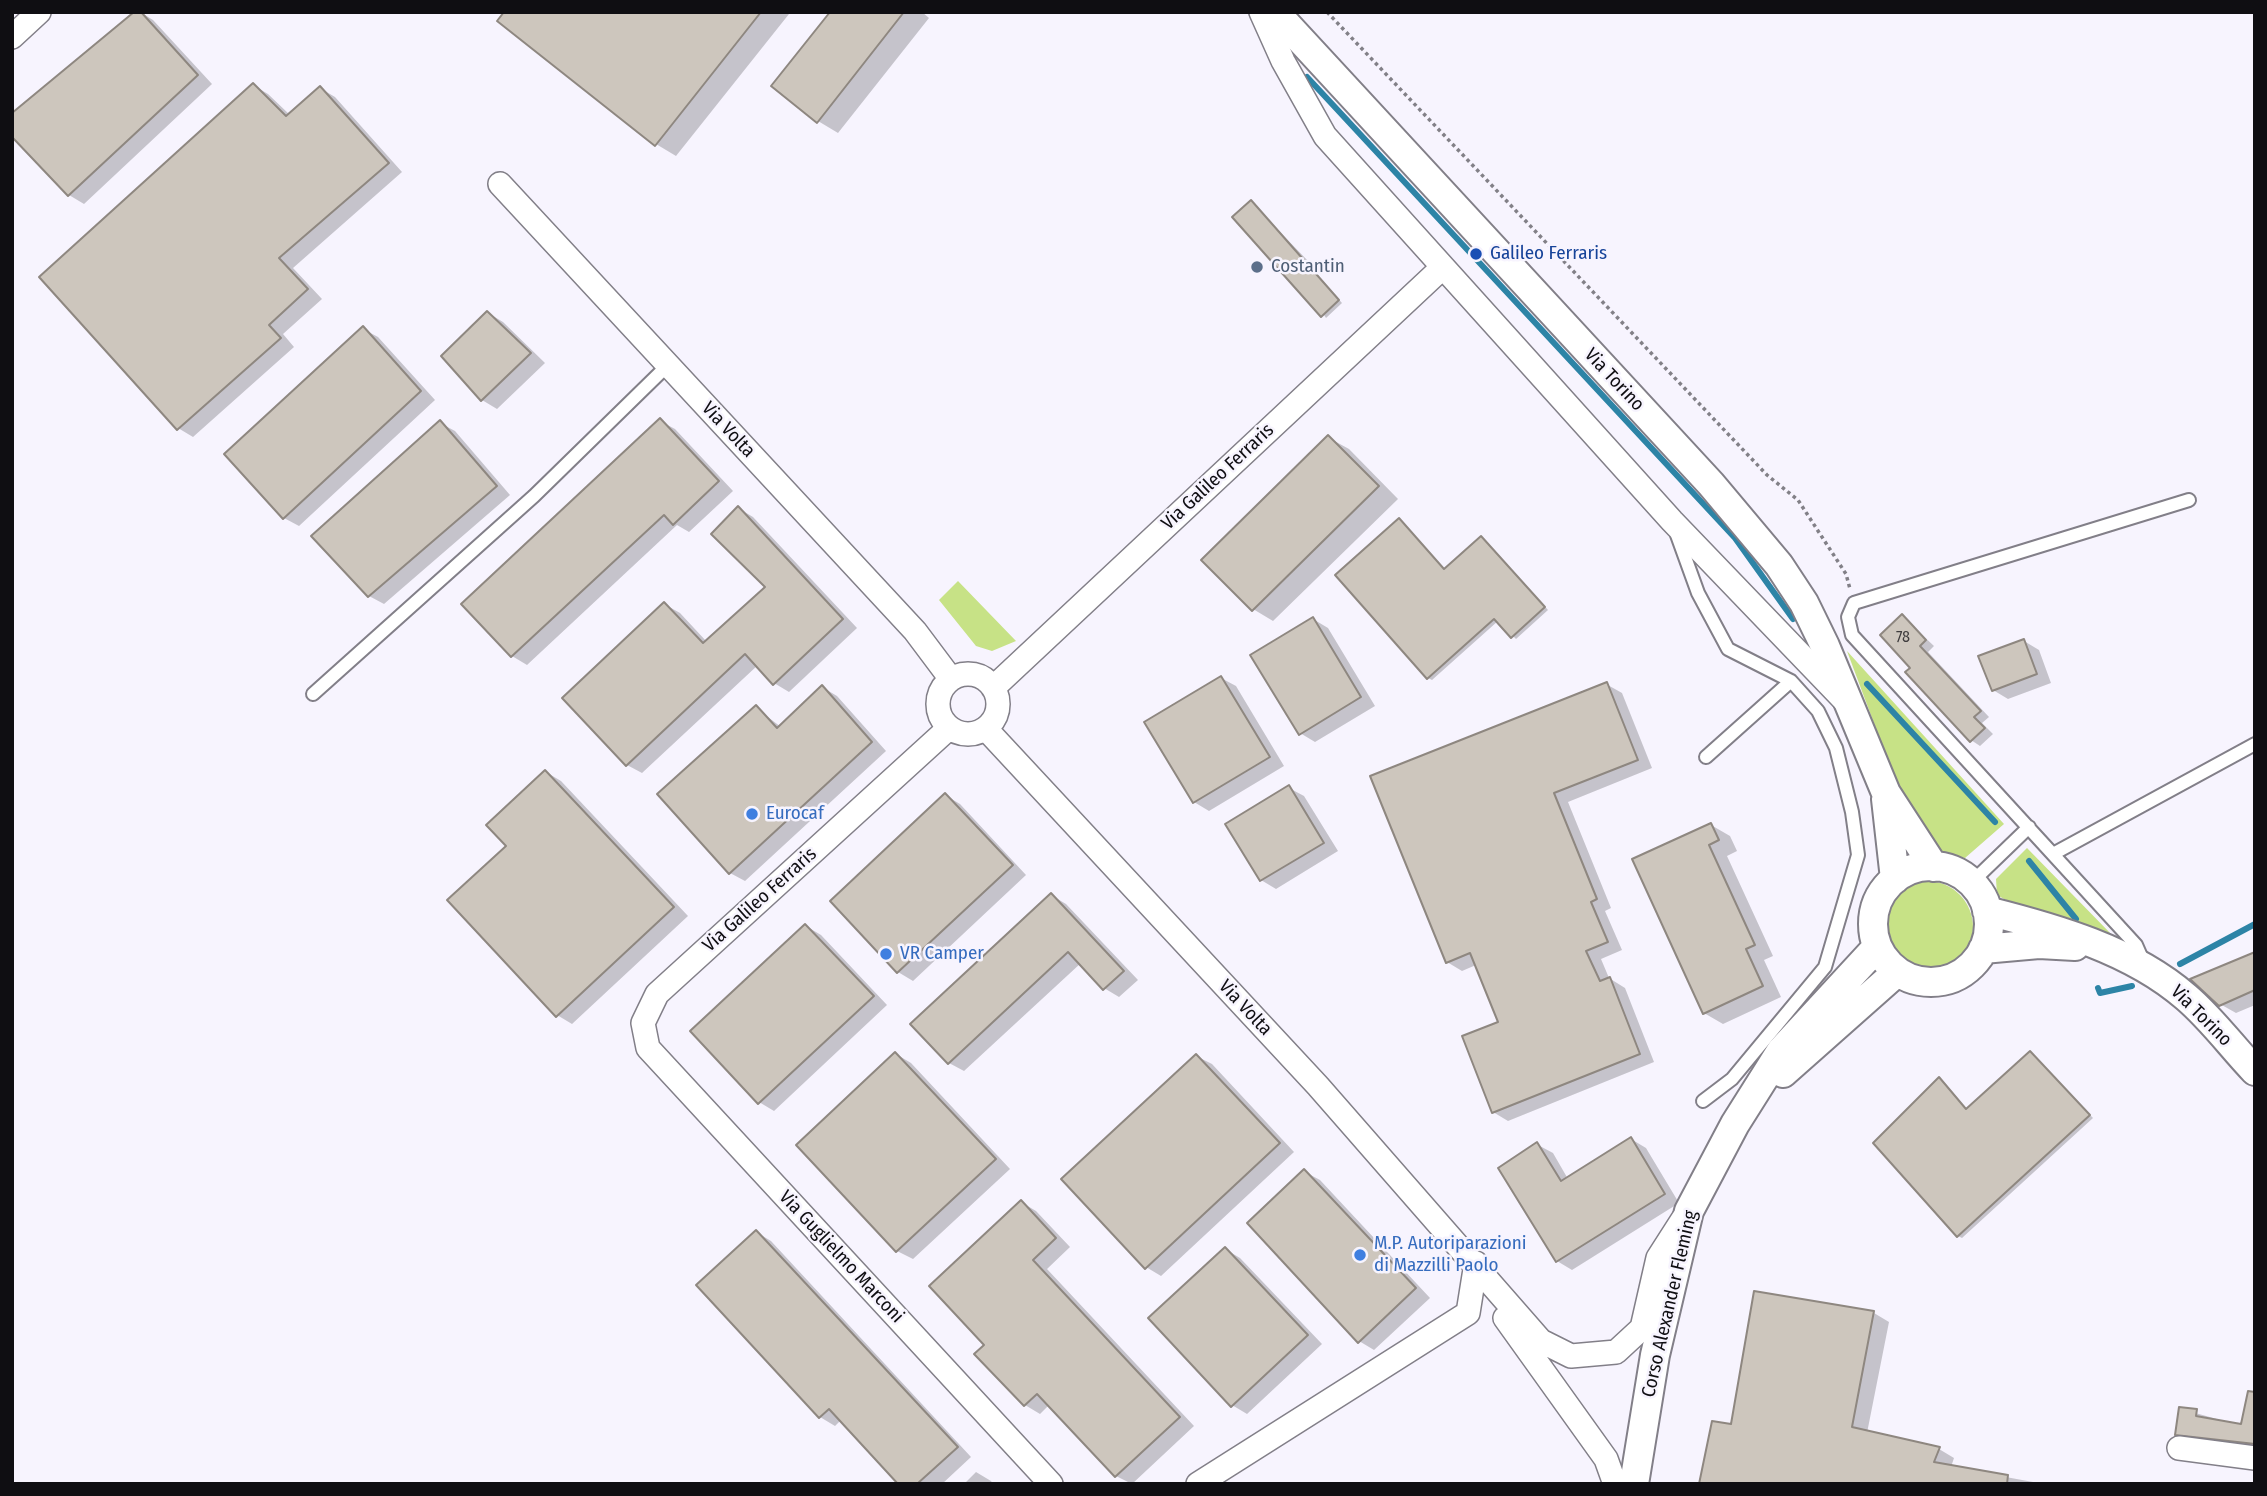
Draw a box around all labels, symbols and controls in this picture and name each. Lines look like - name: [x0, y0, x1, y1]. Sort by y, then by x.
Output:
- place label: Galileo Ferraris: [1490, 243, 1607, 265]
- marker: Galileo Ferraris: [1468, 246, 1484, 262]
- place label: Costantin: [1271, 256, 1345, 278]
- marker: Costantin: [1249, 259, 1265, 275]
- street label: Via Torino: [1579, 344, 1649, 416]
- street label: Via Volta: [697, 397, 759, 463]
- street label: Via Galileo Ferraris: [1157, 419, 1279, 535]
- house number: 78: [1896, 628, 1910, 648]
- place label: Eurocaf: [766, 803, 824, 825]
- marker: Eurocaf: [744, 806, 760, 822]
- street label: Via Galileo Ferraris: [698, 843, 822, 957]
- place label: VR Camper: [900, 943, 984, 965]
- marker: VR Camper: [878, 946, 894, 962]
- street label: Via Volta: [1214, 975, 1276, 1041]
- street label: Via Torino: [2166, 981, 2236, 1051]
- street label: Via Guglielmo Marconi: [774, 1186, 908, 1328]
- street label: Corso Alexander Fleming: [1637, 1208, 1703, 1400]
- place label: M.P. Autoriparazioni di Mazzilli Paolo: [1374, 1233, 1527, 1277]
- marker: M.P. Autoriparazioni di Mazzilli Paolo: [1352, 1247, 1368, 1263]

